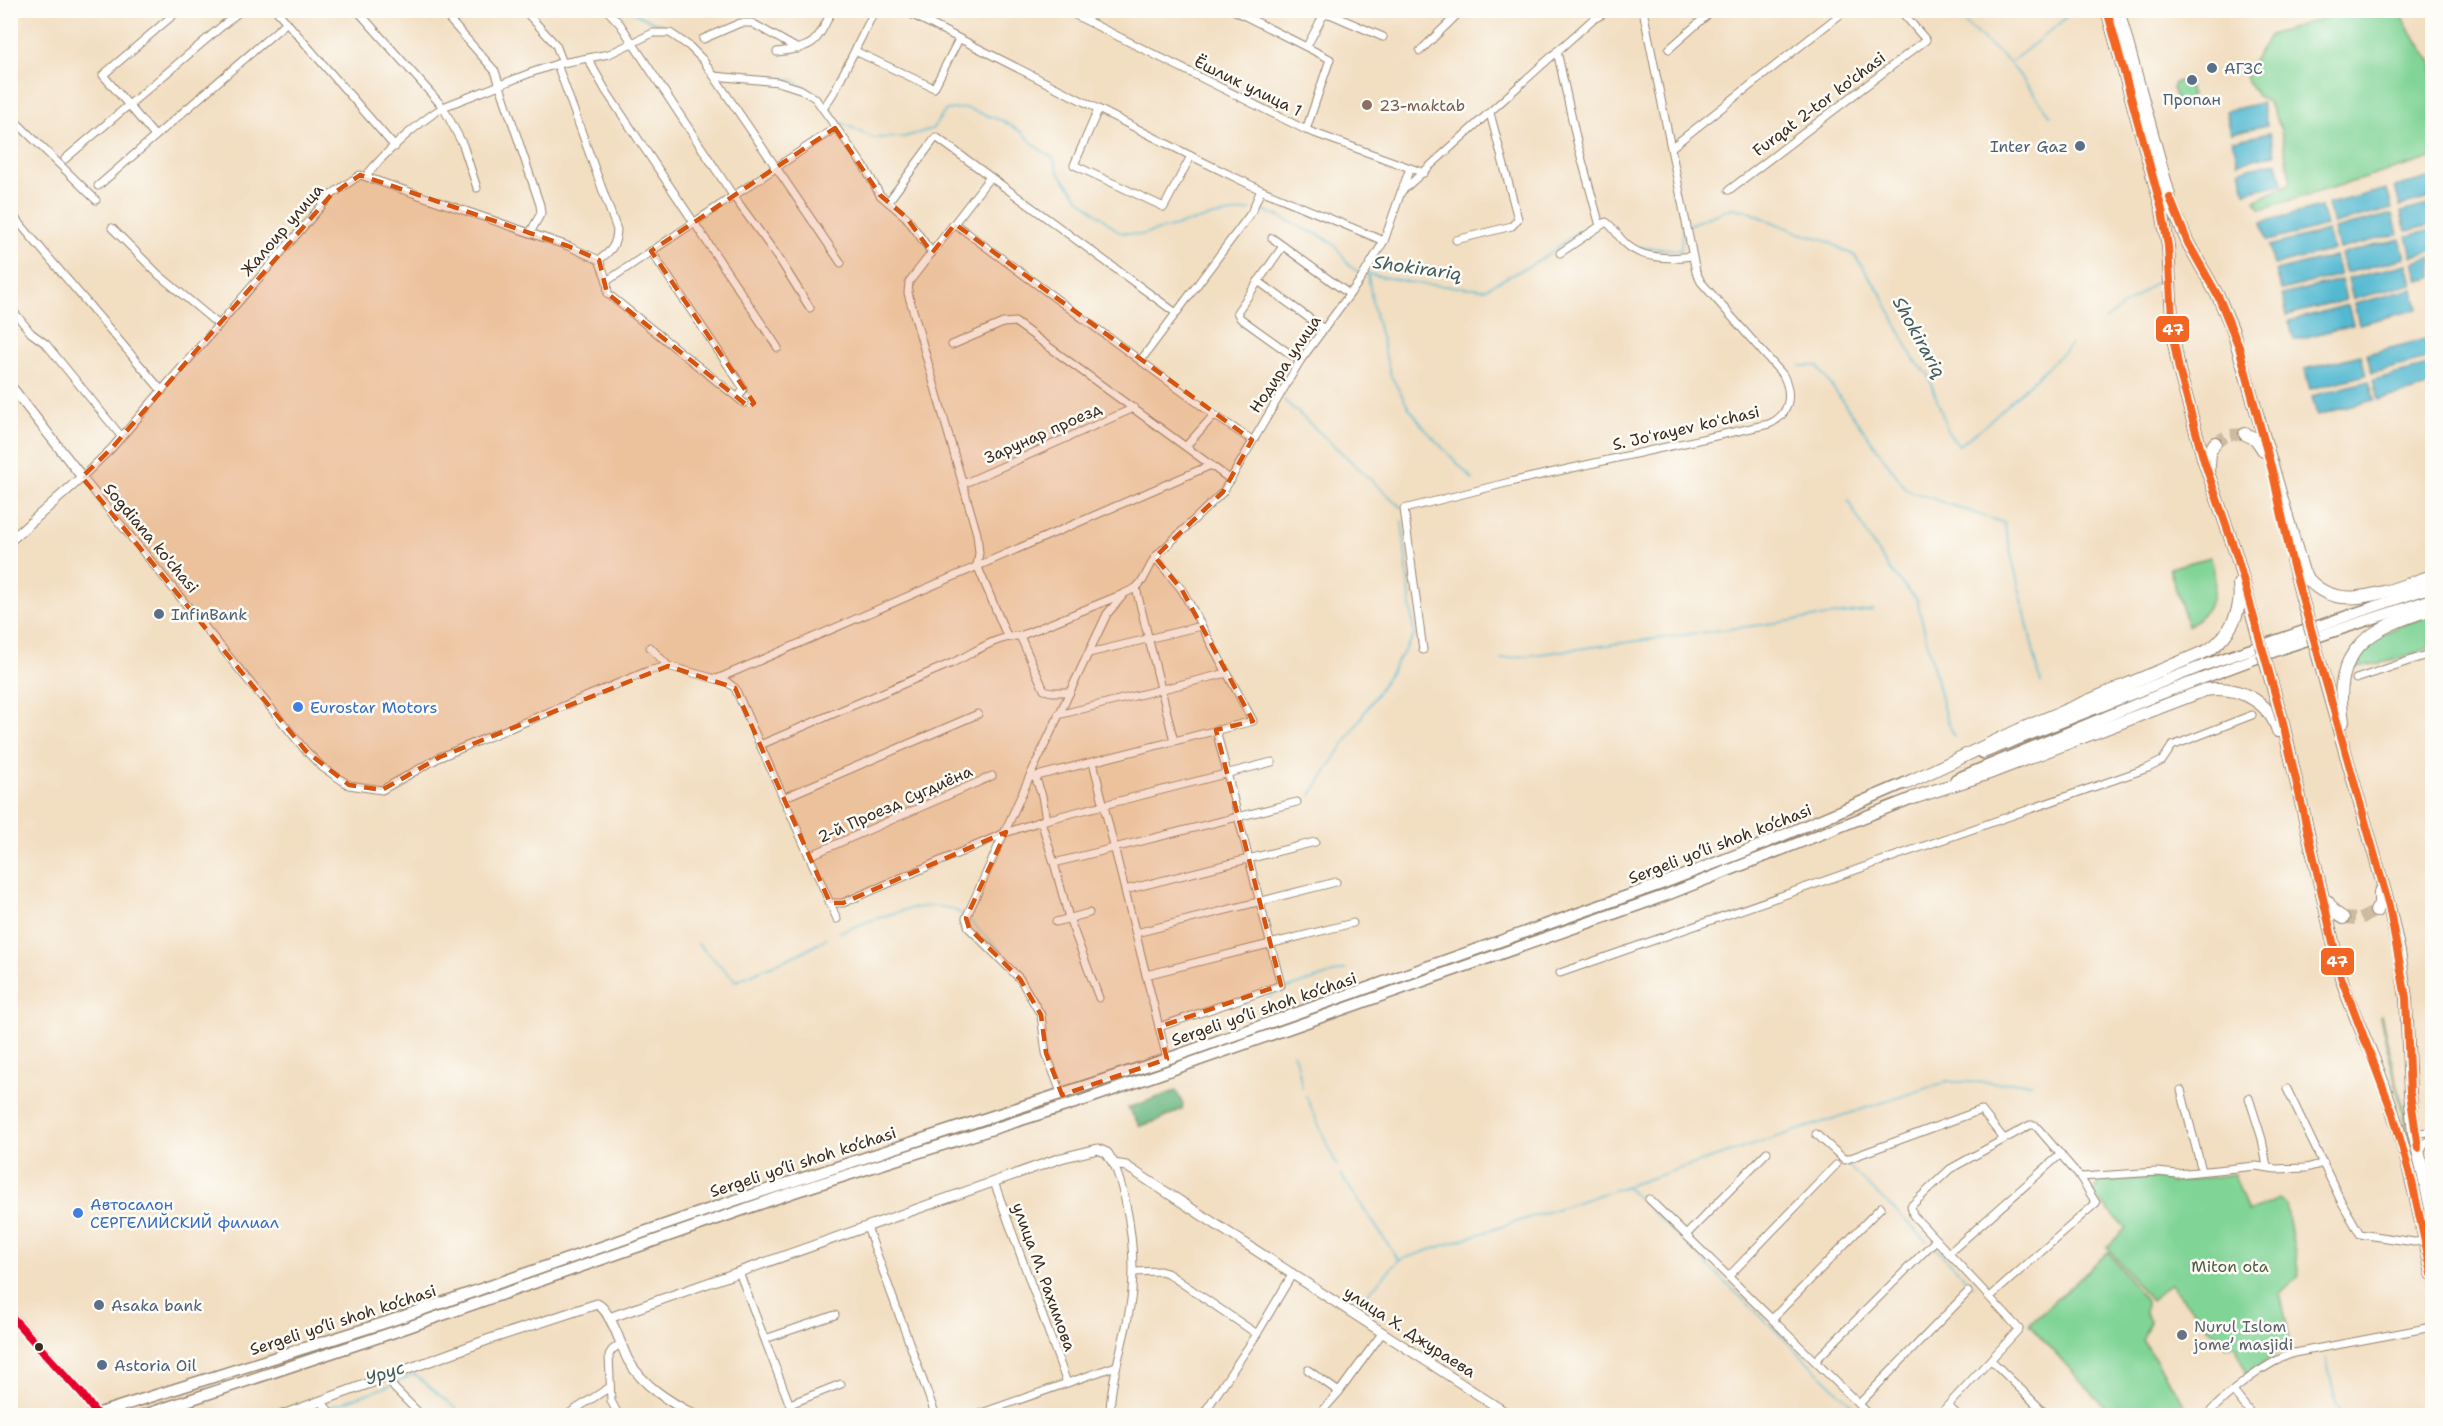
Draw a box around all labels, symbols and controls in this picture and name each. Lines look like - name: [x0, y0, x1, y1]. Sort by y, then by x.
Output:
- street label: Furqat 2-tor ko'chasi: [1748, 47, 1890, 161]
- street label: Ёшлик улица 1: [1191, 51, 1305, 121]
- place label: АГЗС: [2224, 58, 2263, 79]
- marker: АГЗС: [2205, 61, 2219, 75]
- marker: Пропан: [2185, 73, 2199, 87]
- place label: Пропан: [2163, 89, 2221, 110]
- place label: 23-maktab: [1379, 95, 1465, 116]
- marker: 23-maktab: [1360, 98, 1374, 112]
- place label: Inter Gaz: [1990, 136, 2068, 157]
- marker: Inter Gaz: [2073, 139, 2087, 153]
- street label: Жалоир улица: [236, 180, 328, 280]
- water label: Shokirariq: [1371, 250, 1463, 286]
- water label: Shokirariq: [1887, 292, 1951, 382]
- street label: Нодира улица: [1245, 311, 1325, 417]
- line badge: 47: [2155, 315, 2190, 343]
- text: 47: [2162, 319, 2184, 340]
- street label: Зарунар проезд: [981, 398, 1105, 468]
- street label: S. Joʻrayev koʻchasi: [1610, 401, 1762, 455]
- street label: Sogdiana ko'chasi: [99, 479, 203, 597]
- place label: InfinBank: [171, 604, 247, 625]
- marker: InfinBank: [152, 607, 166, 621]
- place label: Eurostar Motors: [310, 697, 437, 718]
- marker: Eurostar Motors: [291, 700, 305, 714]
- street label: 2-й Проезд Сугдиёна: [814, 760, 976, 848]
- street label: Sergeli yo‘li shoh ko‘chasi: [1625, 799, 1815, 889]
- line badge: 47: [2320, 947, 2355, 976]
- text: 47: [2326, 951, 2348, 972]
- street label: Sergeli yo‘li shoh ko‘chasi: [1169, 967, 1359, 1051]
- street label: Sergeli yo‘li shoh ko‘chasi: [707, 1122, 899, 1202]
- place label: Автосалон СЕРГЕЛИЙСКИЙ филиал: [90, 1194, 279, 1233]
- street label: улица М. Рахимова: [1007, 1200, 1081, 1354]
- marker: Автосалон СЕРГЕЛИЙСКИЙ филиал: [71, 1206, 85, 1220]
- park label: Miton ota: [2191, 1256, 2269, 1277]
- street label: Sergeli yo‘li shoh ko‘chasi: [247, 1280, 439, 1360]
- street label: улица Х. Джураева: [1340, 1282, 1480, 1382]
- place label: Asaka bank: [111, 1295, 202, 1316]
- marker: Asaka bank: [92, 1298, 106, 1312]
- place label: Nurul Islom jome’ masjidi: [2193, 1316, 2293, 1355]
- marker: Nurul Islom jome’ masjidi: [2175, 1328, 2189, 1342]
- unlabelled marker: [33, 1341, 45, 1353]
- place label: Astoria Oil: [114, 1355, 197, 1376]
- water label: Урус: [362, 1355, 408, 1391]
- marker: Astoria Oil: [95, 1358, 109, 1372]

